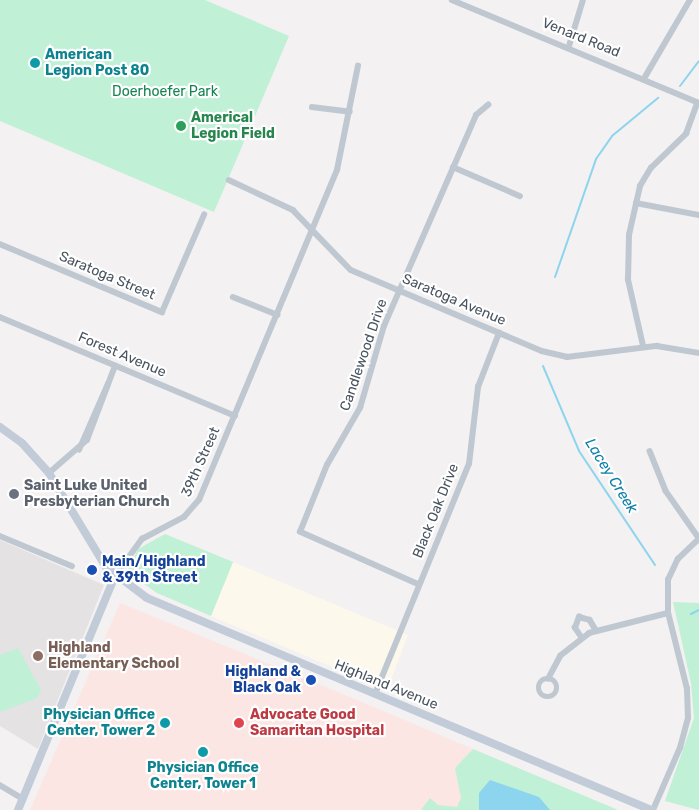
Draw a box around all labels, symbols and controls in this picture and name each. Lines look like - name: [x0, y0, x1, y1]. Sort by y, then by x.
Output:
- street label: Venard Road: [540, 15, 622, 61]
- place label: American Legion Post 80: [45, 47, 149, 80]
- marker: American Legion Post 80: [29, 57, 41, 69]
- park label: Doerhoefer Park: [112, 84, 218, 100]
- place label: Americal Legion Field: [191, 110, 275, 142]
- marker: Americal Legion Field: [175, 120, 187, 132]
- street label: Saratoga Street: [56, 248, 158, 304]
- street label: Saratoga Avenue: [399, 271, 509, 329]
- street label: Candlewood Drive: [337, 297, 391, 413]
- street label: Forest Avenue: [75, 329, 169, 381]
- street label: 39th Street: [178, 424, 224, 500]
- water label: Lacey Creek: [581, 435, 641, 517]
- street label: Black Oak Drive: [409, 461, 463, 561]
- place label: Saint Luke United Presbyterian Church: [24, 478, 170, 511]
- marker: Saint Luke United Presbyterian Church: [8, 488, 20, 500]
- place label: Main/Highland & 39th Street: [102, 554, 205, 586]
- marker: Main/Highland & 39th Street: [86, 564, 98, 576]
- place label: Highland Elementary School: [48, 640, 180, 672]
- marker: Highland Elementary School: [32, 650, 44, 662]
- street label: Highland Avenue: [332, 656, 440, 714]
- place label: Highland & Black Oak: [225, 664, 301, 696]
- marker: Highland & Black Oak: [305, 674, 317, 686]
- place label: Physician Office Center, Tower 2: [43, 707, 155, 740]
- place label: Advocate Good Samaritan Hospital: [250, 707, 384, 740]
- marker: Advocate Good Samaritan Hospital: [232, 716, 246, 730]
- marker: Physician Office Center, Tower 2: [159, 717, 171, 729]
- marker: Physician Office Center, Tower 1: [197, 746, 209, 758]
- place label: Physician Office Center, Tower 1: [147, 760, 259, 792]

